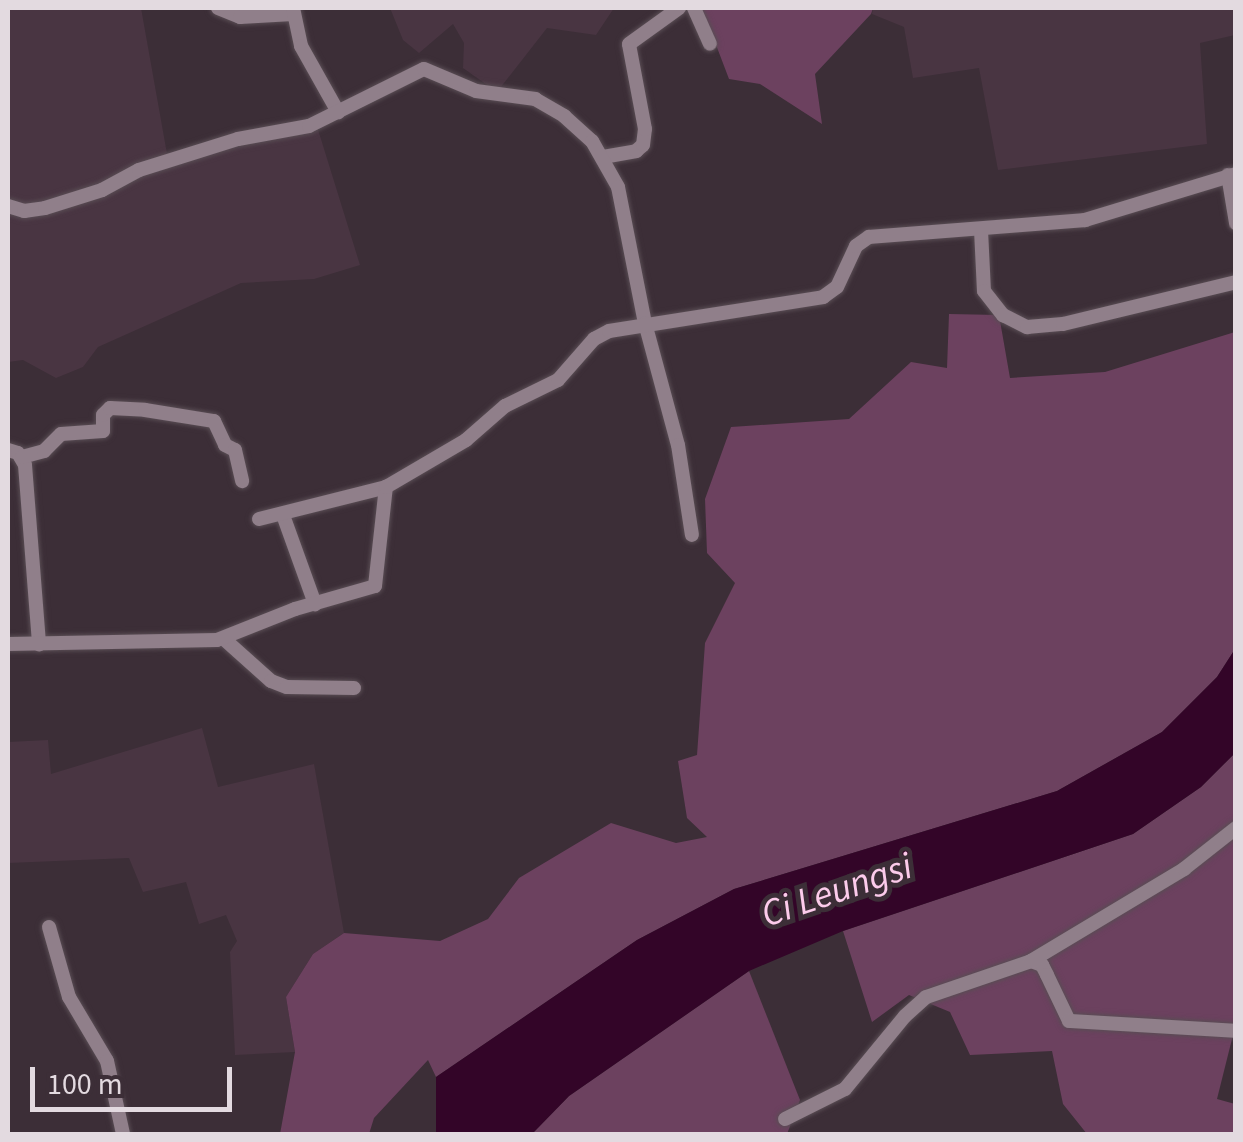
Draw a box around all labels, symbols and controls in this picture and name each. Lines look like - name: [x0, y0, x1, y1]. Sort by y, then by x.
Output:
- water label: Ci Leungsi: [755, 844, 919, 938]
- scale bar: [35, 1047, 238, 1109]
- text: 100 m: [47, 1063, 123, 1106]

